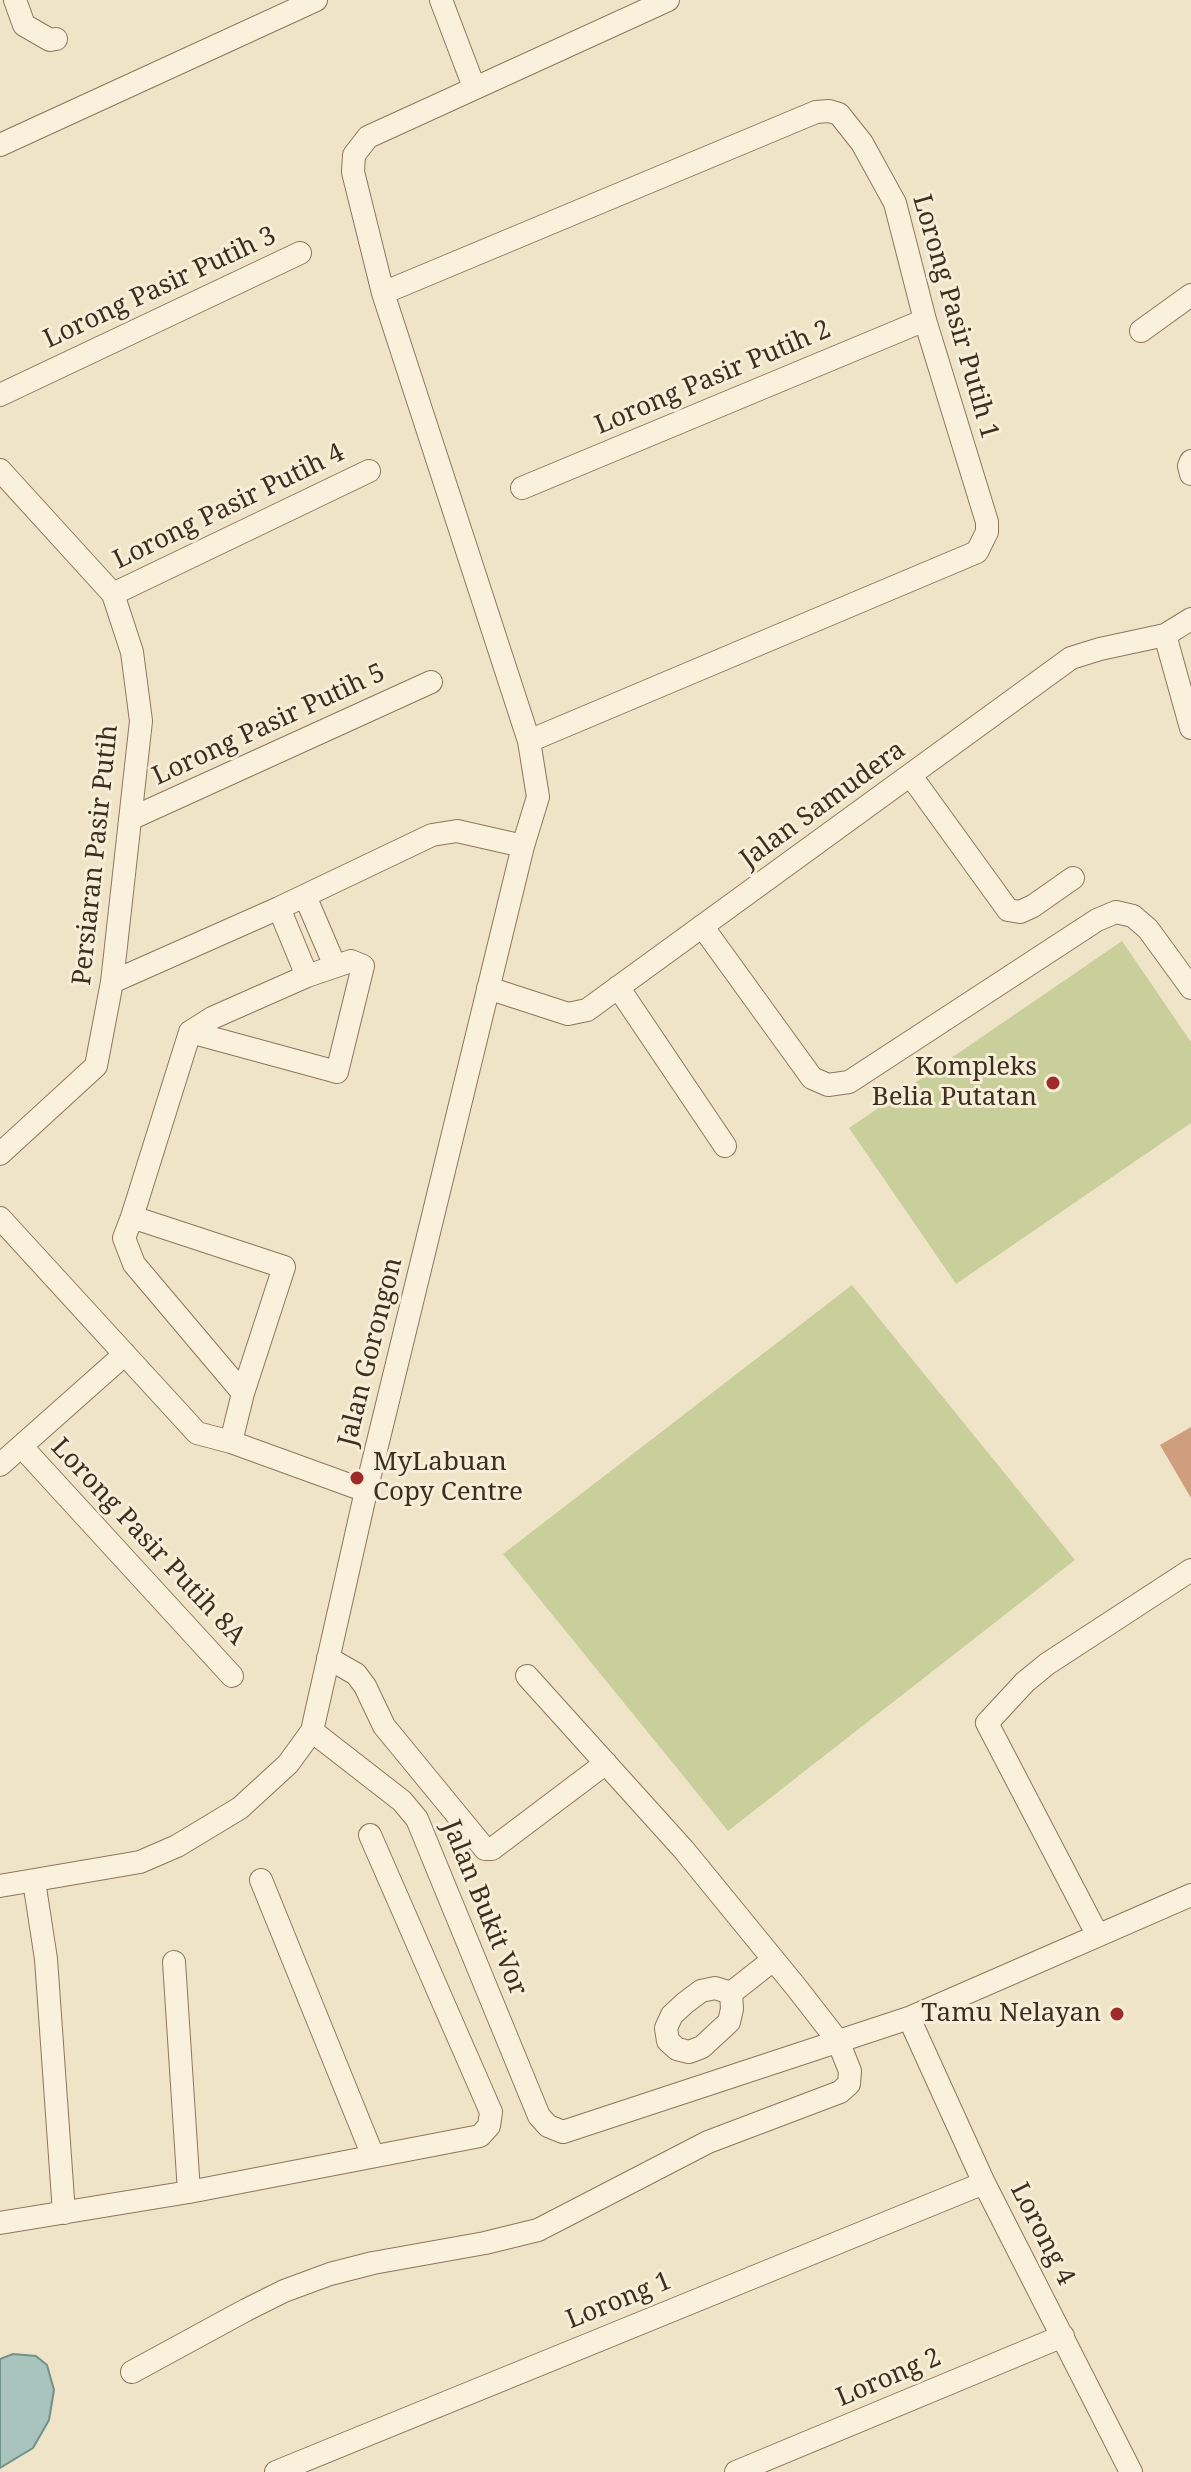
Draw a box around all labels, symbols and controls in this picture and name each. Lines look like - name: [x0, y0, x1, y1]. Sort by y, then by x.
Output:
- street label: Lorong Pasir Putih 1: [905, 191, 1005, 443]
- street label: Lorong Pasir Putih 3: [39, 220, 281, 356]
- street label: Lorong Pasir Putih 2: [591, 314, 835, 442]
- street label: Lorong Pasir Putih 4: [109, 438, 349, 576]
- street label: Lorong Pasir Putih 5: [148, 657, 390, 793]
- street label: Persiaran Pasir Putih: [67, 723, 125, 987]
- street label: Jalan Samudera: [734, 735, 912, 875]
- place label: Kompleks Belia Putatan: [872, 1052, 1037, 1114]
- marker: Kompleks Belia Putatan: [1044, 1074, 1062, 1092]
- street label: Jalan Gorongon: [332, 1254, 410, 1450]
- street label: Lorong Pasir Putih 8A: [44, 1432, 252, 1652]
- place label: MyLabuan Copy Centre: [373, 1447, 523, 1508]
- marker: MyLabuan Copy Centre: [348, 1469, 366, 1487]
- street label: Jalan Bukit Vor: [435, 1816, 533, 2000]
- place label: Tamu Nelayan: [921, 1998, 1101, 2030]
- marker: Tamu Nelayan: [1108, 2005, 1126, 2023]
- street label: Lorong 4: [1003, 2178, 1081, 2290]
- street label: Lorong 1: [562, 2266, 676, 2336]
- street label: Lorong 2: [832, 2342, 946, 2414]

